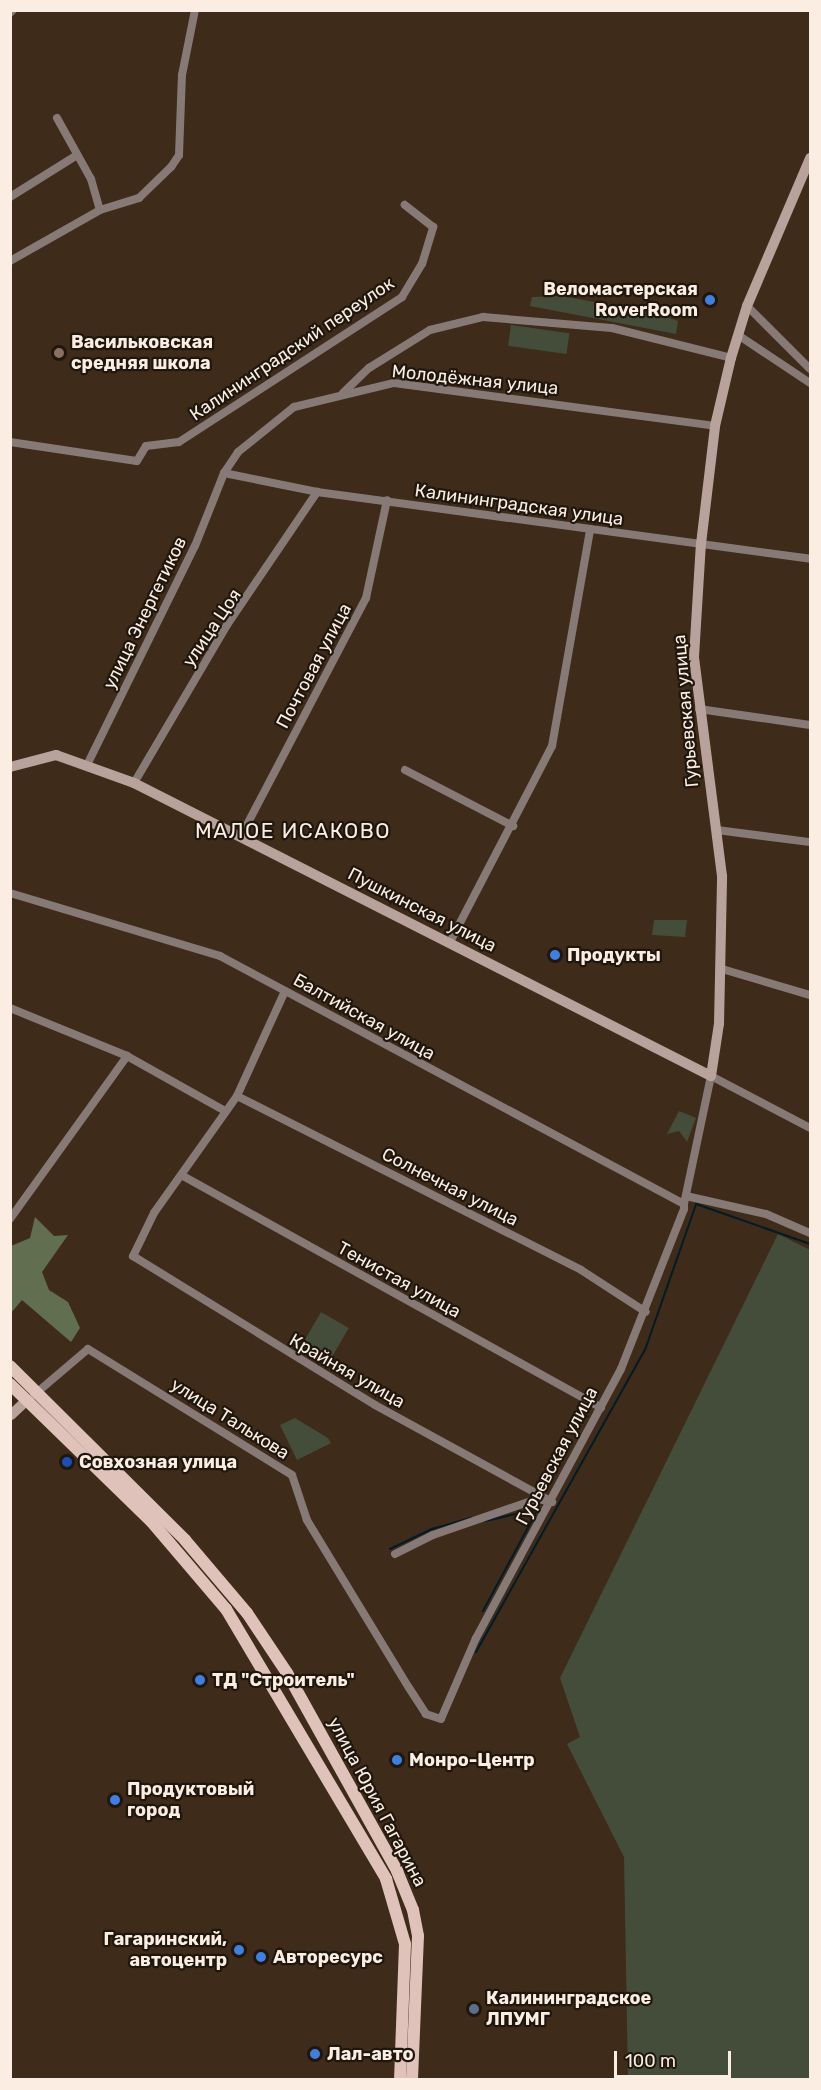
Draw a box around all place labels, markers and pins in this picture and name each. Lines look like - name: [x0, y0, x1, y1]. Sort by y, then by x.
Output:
- place label: Веломастерская RoverRoom: [543, 279, 698, 322]
- marker: Веломастерская RoverRoom: [703, 293, 717, 307]
- place label: Васильковская средняя школа: [71, 332, 213, 374]
- marker: Васильковская средняя школа: [52, 346, 66, 360]
- place label: Продукты: [567, 944, 661, 966]
- marker: Продукты: [548, 948, 562, 962]
- place label: Совхозная улица: [79, 1451, 237, 1473]
- marker: Совхозная улица: [60, 1455, 74, 1469]
- place label: ТД "Строитель": [212, 1669, 355, 1691]
- marker: ТД "Строитель": [193, 1673, 207, 1687]
- place label: Монро-Центр: [409, 1749, 535, 1771]
- marker: Монро-Центр: [390, 1753, 404, 1767]
- place label: Продуктовый город: [127, 1779, 254, 1822]
- marker: Продуктовый город: [108, 1793, 122, 1807]
- place label: Гагаринский, автоцентр: [104, 1929, 227, 1972]
- marker: Гагаринский, автоцентр: [232, 1943, 246, 1957]
- place label: Авторесурс: [273, 1946, 383, 1968]
- marker: Авторесурс: [254, 1950, 268, 1964]
- place label: Калининградское ЛПУМГ: [486, 1988, 651, 2030]
- marker: Калининградское ЛПУМГ: [467, 2002, 481, 2016]
- place label: Лал-авто: [327, 2043, 414, 2065]
- marker: Лал-авто: [308, 2047, 322, 2061]

